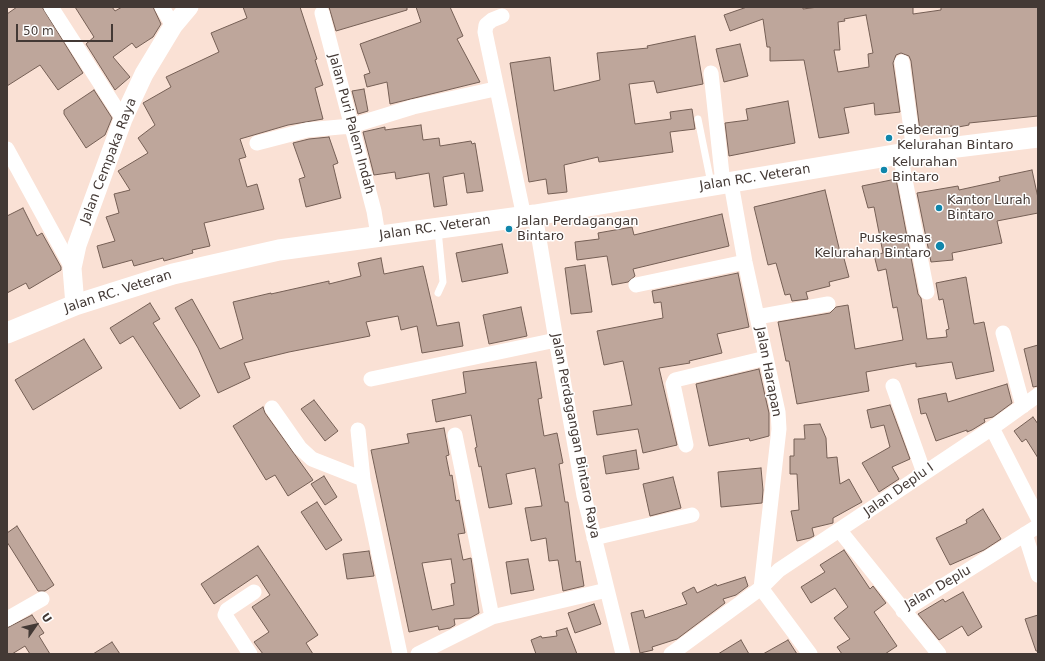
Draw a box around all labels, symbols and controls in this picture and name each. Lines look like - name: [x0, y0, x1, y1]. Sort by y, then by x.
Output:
- scale bar: [18, 16, 115, 42]
- text: 50 m: [23, 24, 54, 38]
- street label: Jalan Puri Palem Indah: [325, 52, 377, 196]
- street label: Jalan Cempaka Raya: [78, 96, 140, 226]
- place label: Seberang Kelurahan Bintaro: [897, 123, 1013, 154]
- marker: Seberang Kelurahan Bintaro: [884, 133, 894, 143]
- place label: Kelurahan Bintaro: [892, 155, 957, 186]
- street label: Jalan RC. Veteran: [698, 162, 812, 194]
- marker: Kelurahan Bintaro: [879, 165, 889, 175]
- place label: Kantor Lurah Bintaro: [947, 193, 1031, 224]
- marker: Kantor Lurah Bintaro: [934, 203, 944, 213]
- street label: Jalan RC. Veteran: [378, 212, 492, 244]
- place label: Jalan Perdagangan Bintaro: [517, 214, 638, 245]
- marker: Jalan Perdagangan Bintaro: [504, 224, 514, 234]
- place label: Puskesmas Kelurahan Bintaro: [815, 231, 931, 262]
- marker: Puskesmas Kelurahan Bintaro: [934, 240, 946, 252]
- street label: Jalan RC. Veteran: [62, 267, 174, 317]
- street label: Jalan Harapan: [752, 326, 784, 418]
- street label: Jalan Perdagangan Bintaro Raya: [547, 332, 603, 540]
- street label: Jalan Deplu I: [861, 460, 937, 520]
- street label: Jalan Deplu: [902, 563, 974, 613]
- north arrow: [16, 605, 56, 645]
- text: U: [38, 611, 54, 625]

